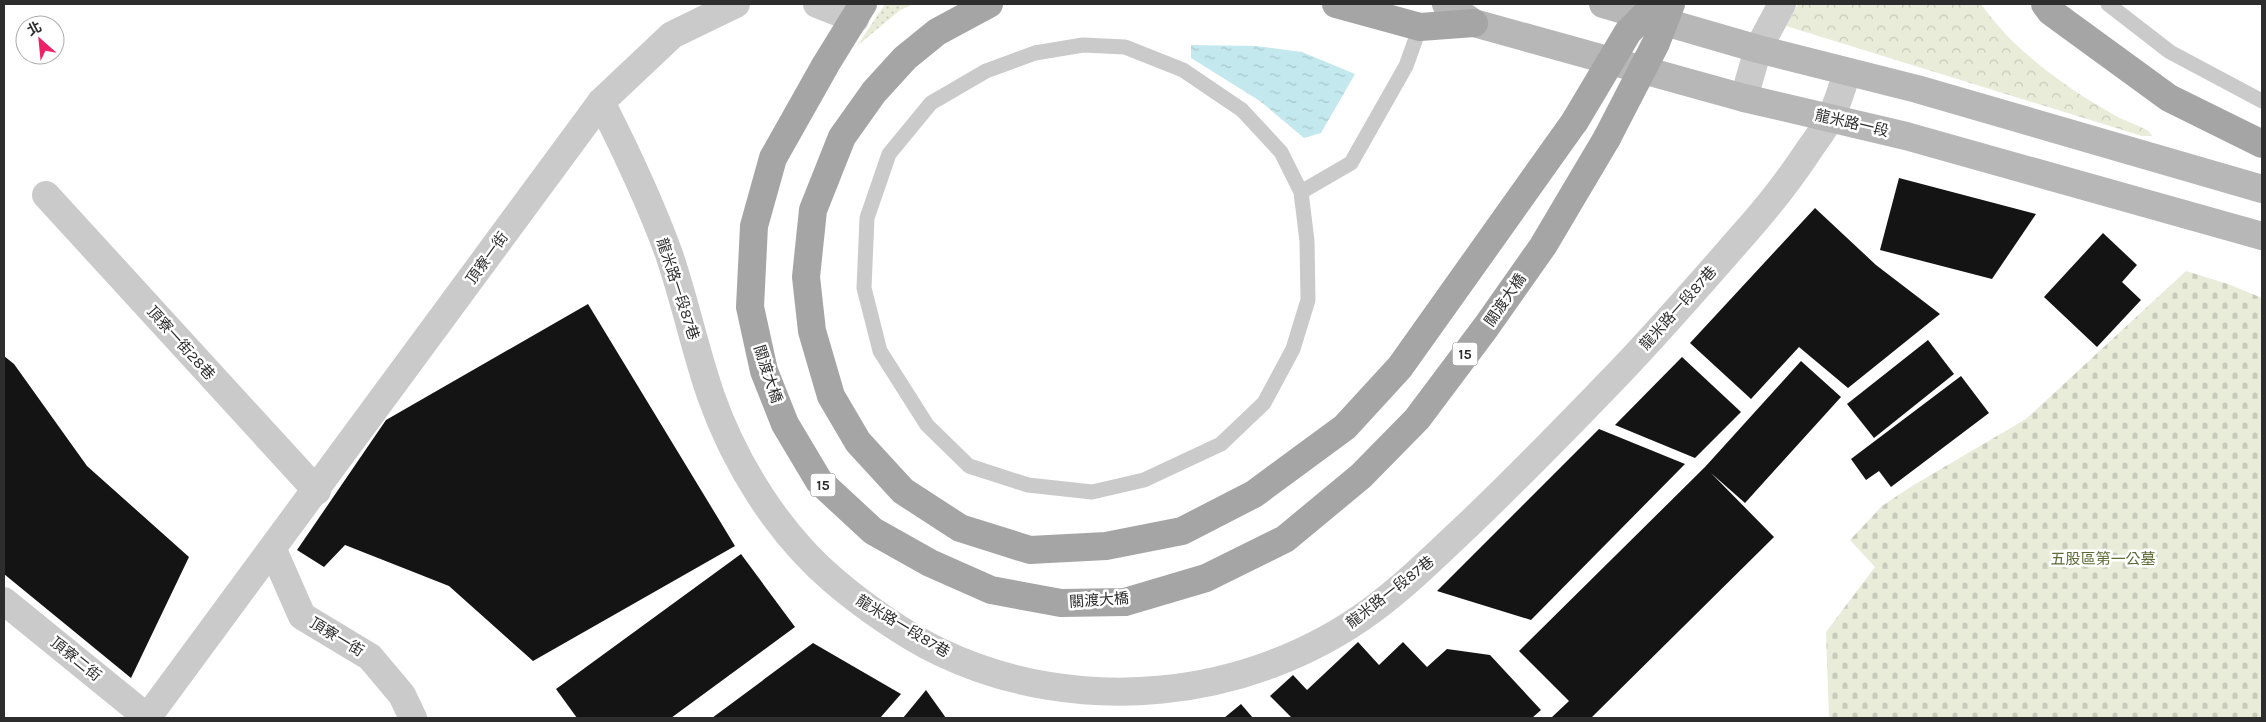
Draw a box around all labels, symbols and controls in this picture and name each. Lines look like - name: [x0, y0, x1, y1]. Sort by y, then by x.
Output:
- north arrow: [15, 15, 65, 65]
- text: 北: [24, 18, 44, 40]
- street label: 龍米路一段: [1813, 106, 1891, 140]
- street label: 頂寮一街: [462, 228, 512, 288]
- street label: 龍米路一段87巷: [653, 236, 703, 342]
- street label: 龍米路一段87巷: [1636, 262, 1720, 354]
- street label: 關渡大橋: [1480, 270, 1530, 330]
- street label: 頂寮一街28巷: [143, 302, 219, 384]
- road number: 15: [1452, 342, 1478, 366]
- street label: 關渡大橋: [750, 343, 786, 405]
- road number: 15: [810, 474, 836, 496]
- park label: 五股區第一公墓: [2050, 550, 2156, 568]
- street label: 龍米路一段87巷: [1343, 552, 1437, 632]
- street label: 關渡大橋: [1068, 589, 1130, 611]
- street label: 龍米路一段87巷: [853, 591, 953, 661]
- street label: 頂寮一街: [307, 614, 367, 660]
- street label: 頂寮二街: [47, 633, 105, 685]

